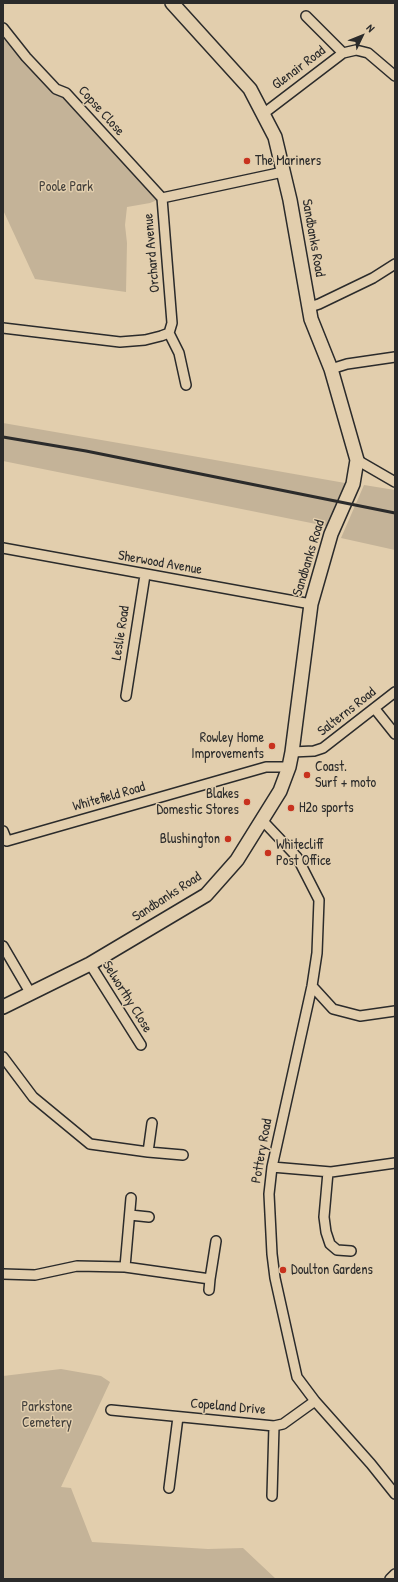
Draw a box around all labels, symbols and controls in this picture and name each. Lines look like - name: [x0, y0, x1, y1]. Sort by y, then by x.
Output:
- north arrow: [342, 16, 382, 56]
- text: N: [364, 21, 378, 35]
- street label: Glenair Road: [269, 42, 329, 94]
- street label: Copse Close: [74, 83, 128, 139]
- place label: The Mariners: [255, 153, 321, 169]
- marker: The Mariners: [242, 156, 252, 166]
- park label: Poole Park: [39, 179, 93, 195]
- street label: Sandbanks Road: [298, 198, 328, 278]
- street label: Orchard Avenue: [140, 213, 164, 293]
- street label: Sandbanks Road: [289, 518, 329, 598]
- street label: Sherwood Avenue: [117, 547, 203, 579]
- street label: Leslie Road: [108, 605, 134, 661]
- street label: Salterns Road: [315, 684, 379, 740]
- place label: Rowley Home Improvements: [191, 730, 264, 762]
- marker: Rowley Home Improvements: [267, 741, 277, 751]
- place label: Coast. Surf + moto: [315, 759, 376, 792]
- marker: Coast. Surf + moto: [302, 770, 312, 780]
- street label: Whitefield Road: [71, 779, 147, 815]
- place label: Blakes Domestic Stores: [156, 786, 239, 818]
- marker: Blakes Domestic Stores: [242, 797, 252, 807]
- place label: H2o sports: [299, 800, 354, 816]
- marker: H2o sports: [286, 803, 296, 813]
- place label: Blushington: [160, 831, 220, 847]
- marker: Blushington: [223, 834, 233, 844]
- place label: Whitecliff Post Office: [276, 837, 331, 870]
- marker: Whitecliff Post Office: [263, 848, 273, 858]
- street label: Sandbanks Road: [129, 869, 205, 925]
- street label: Selworthy Close: [98, 958, 156, 1036]
- street label: Pottery Road: [248, 1118, 276, 1184]
- place label: Doulton Gardens: [291, 1262, 373, 1278]
- marker: Doulton Gardens: [278, 1265, 288, 1275]
- street label: Copeland Drive: [190, 1395, 266, 1419]
- park label: Parkstone Cemetery: [21, 1399, 73, 1432]

